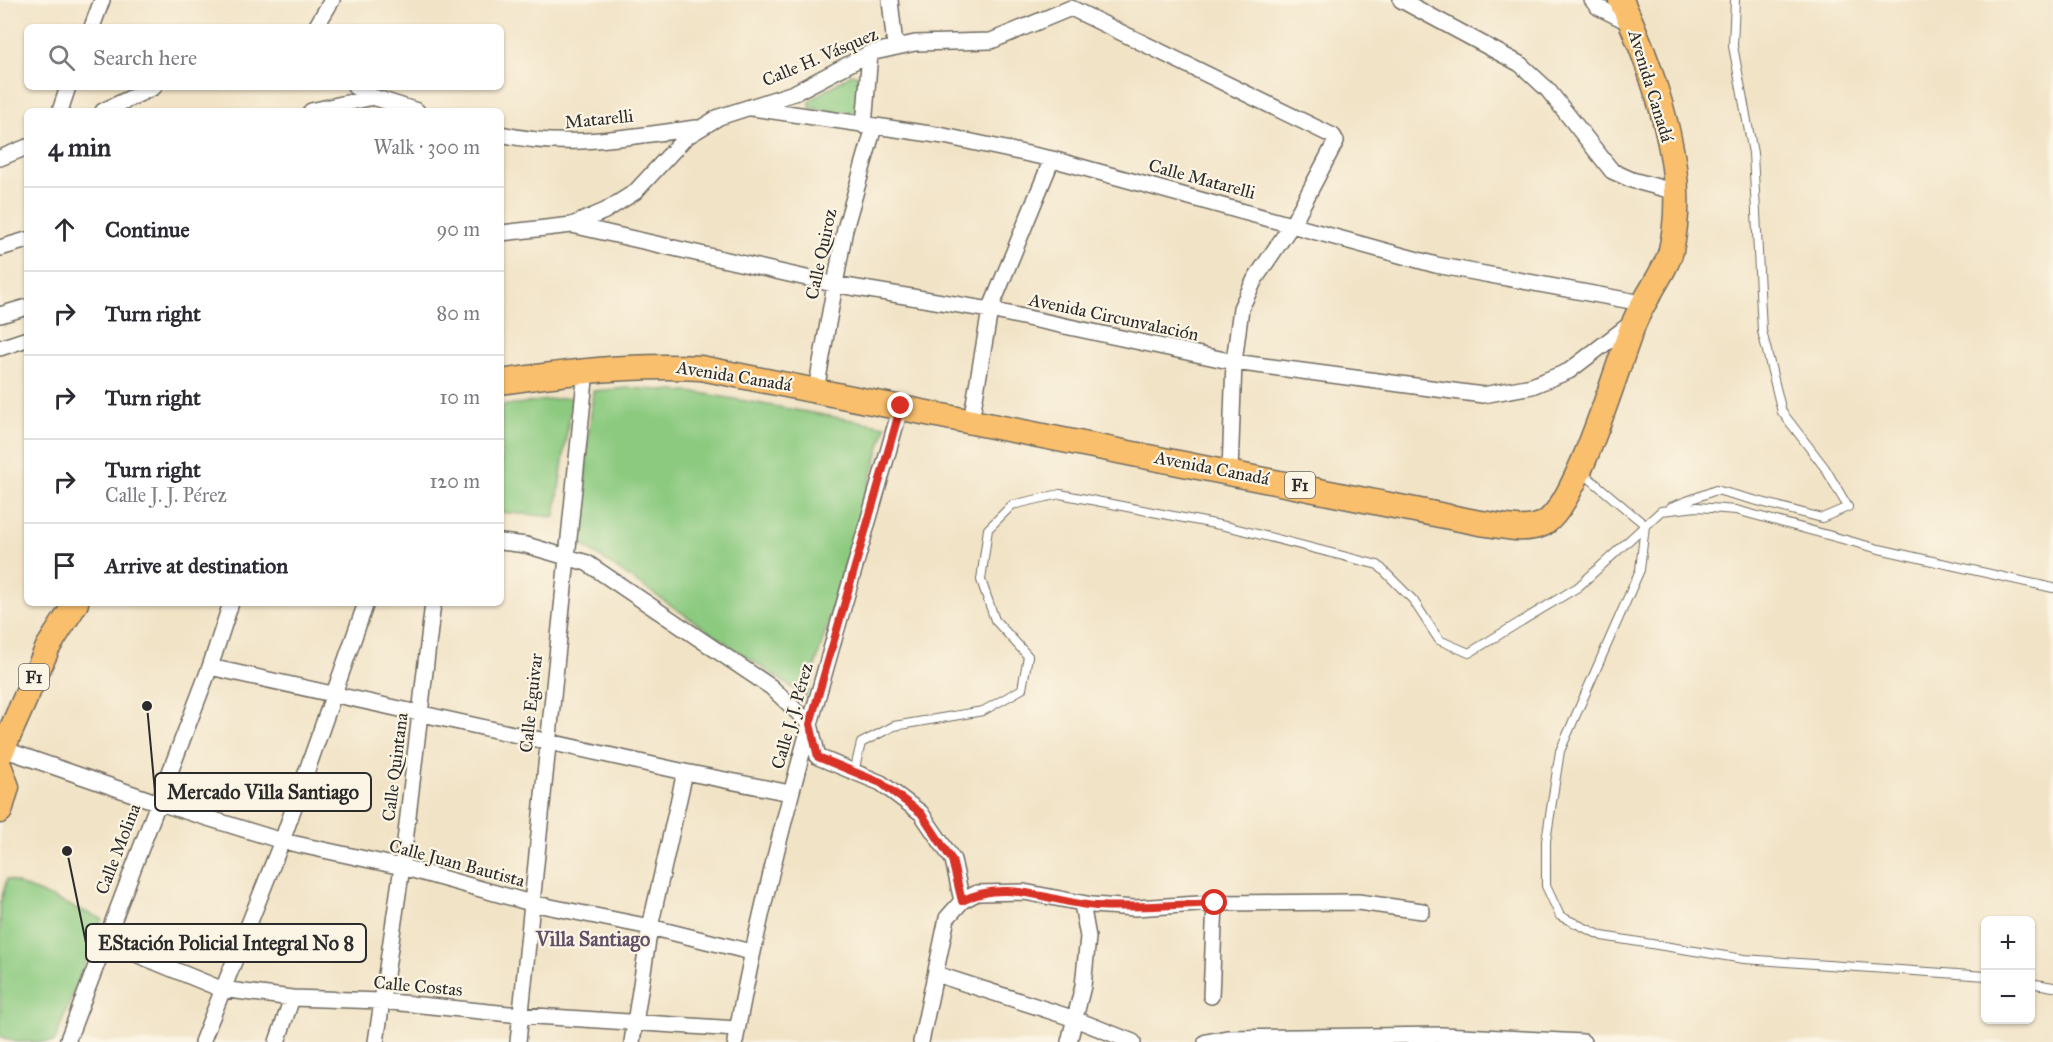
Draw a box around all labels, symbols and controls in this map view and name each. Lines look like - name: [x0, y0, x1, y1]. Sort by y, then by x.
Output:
- street label: Calle H. Vásquez: [759, 23, 882, 92]
- search box: [24, 24, 504, 90]
- street label: Avenida Canadá: [1623, 26, 1679, 145]
- icon: search: [45, 41, 78, 74]
- text: Search here: [93, 44, 197, 71]
- street label: Matarelli: [564, 104, 634, 134]
- text: 4 min: [48, 131, 111, 163]
- text: Walk · 300 m: [373, 135, 480, 159]
- street label: Calle Matarelli: [1146, 154, 1258, 204]
- street label: Calle Quiroz: [801, 207, 841, 301]
- icon: ahead: [48, 213, 81, 246]
- text: Continue: [105, 216, 190, 243]
- text: 90 m: [437, 217, 480, 241]
- street label: Avenida Circunvalación: [1026, 288, 1201, 346]
- icon: right: [48, 297, 81, 330]
- text: Turn right: [105, 300, 201, 327]
- text: 80 m: [437, 301, 480, 325]
- street label: Avenida Canadá: [674, 356, 794, 396]
- icon: right: [48, 381, 81, 414]
- text: Turn right: [105, 384, 201, 411]
- text: 10 m: [439, 385, 480, 409]
- route end: [887, 392, 913, 418]
- street label: Avenida Canadá: [1152, 446, 1272, 490]
- text: Turn right: [105, 456, 201, 483]
- icon: right: [48, 465, 81, 498]
- text: 120 m: [429, 469, 480, 493]
- road number: F1: [1285, 472, 1315, 498]
- text: Calle J. J. Pérez: [105, 483, 227, 507]
- icon: arrive: [48, 549, 81, 582]
- text: Arrive at destination: [105, 552, 288, 579]
- street label: Calle Eguivar: [515, 652, 548, 754]
- street label: Calle J. J. Pérez: [766, 660, 819, 772]
- road number: F1: [19, 664, 49, 690]
- street label: Calle Quintana: [377, 711, 413, 823]
- callout: Mercado Villa Santiago: [155, 773, 371, 811]
- text: Mercado Villa Santiago: [167, 780, 359, 805]
- street label: Calle Molina: [91, 800, 146, 898]
- street label: Calle Juan Bautista: [386, 834, 528, 893]
- route start: [1201, 889, 1227, 915]
- map controls: [1981, 916, 2035, 1024]
- button: +: [1981, 916, 2035, 970]
- callout: EStación Policial Integral No 8: [86, 924, 366, 962]
- district label: Villa Santiago: [535, 927, 650, 952]
- text: EStación Policial Integral No 8: [98, 931, 354, 956]
- button: −: [1981, 970, 2035, 1024]
- street label: Calle Costas: [372, 971, 464, 1001]

